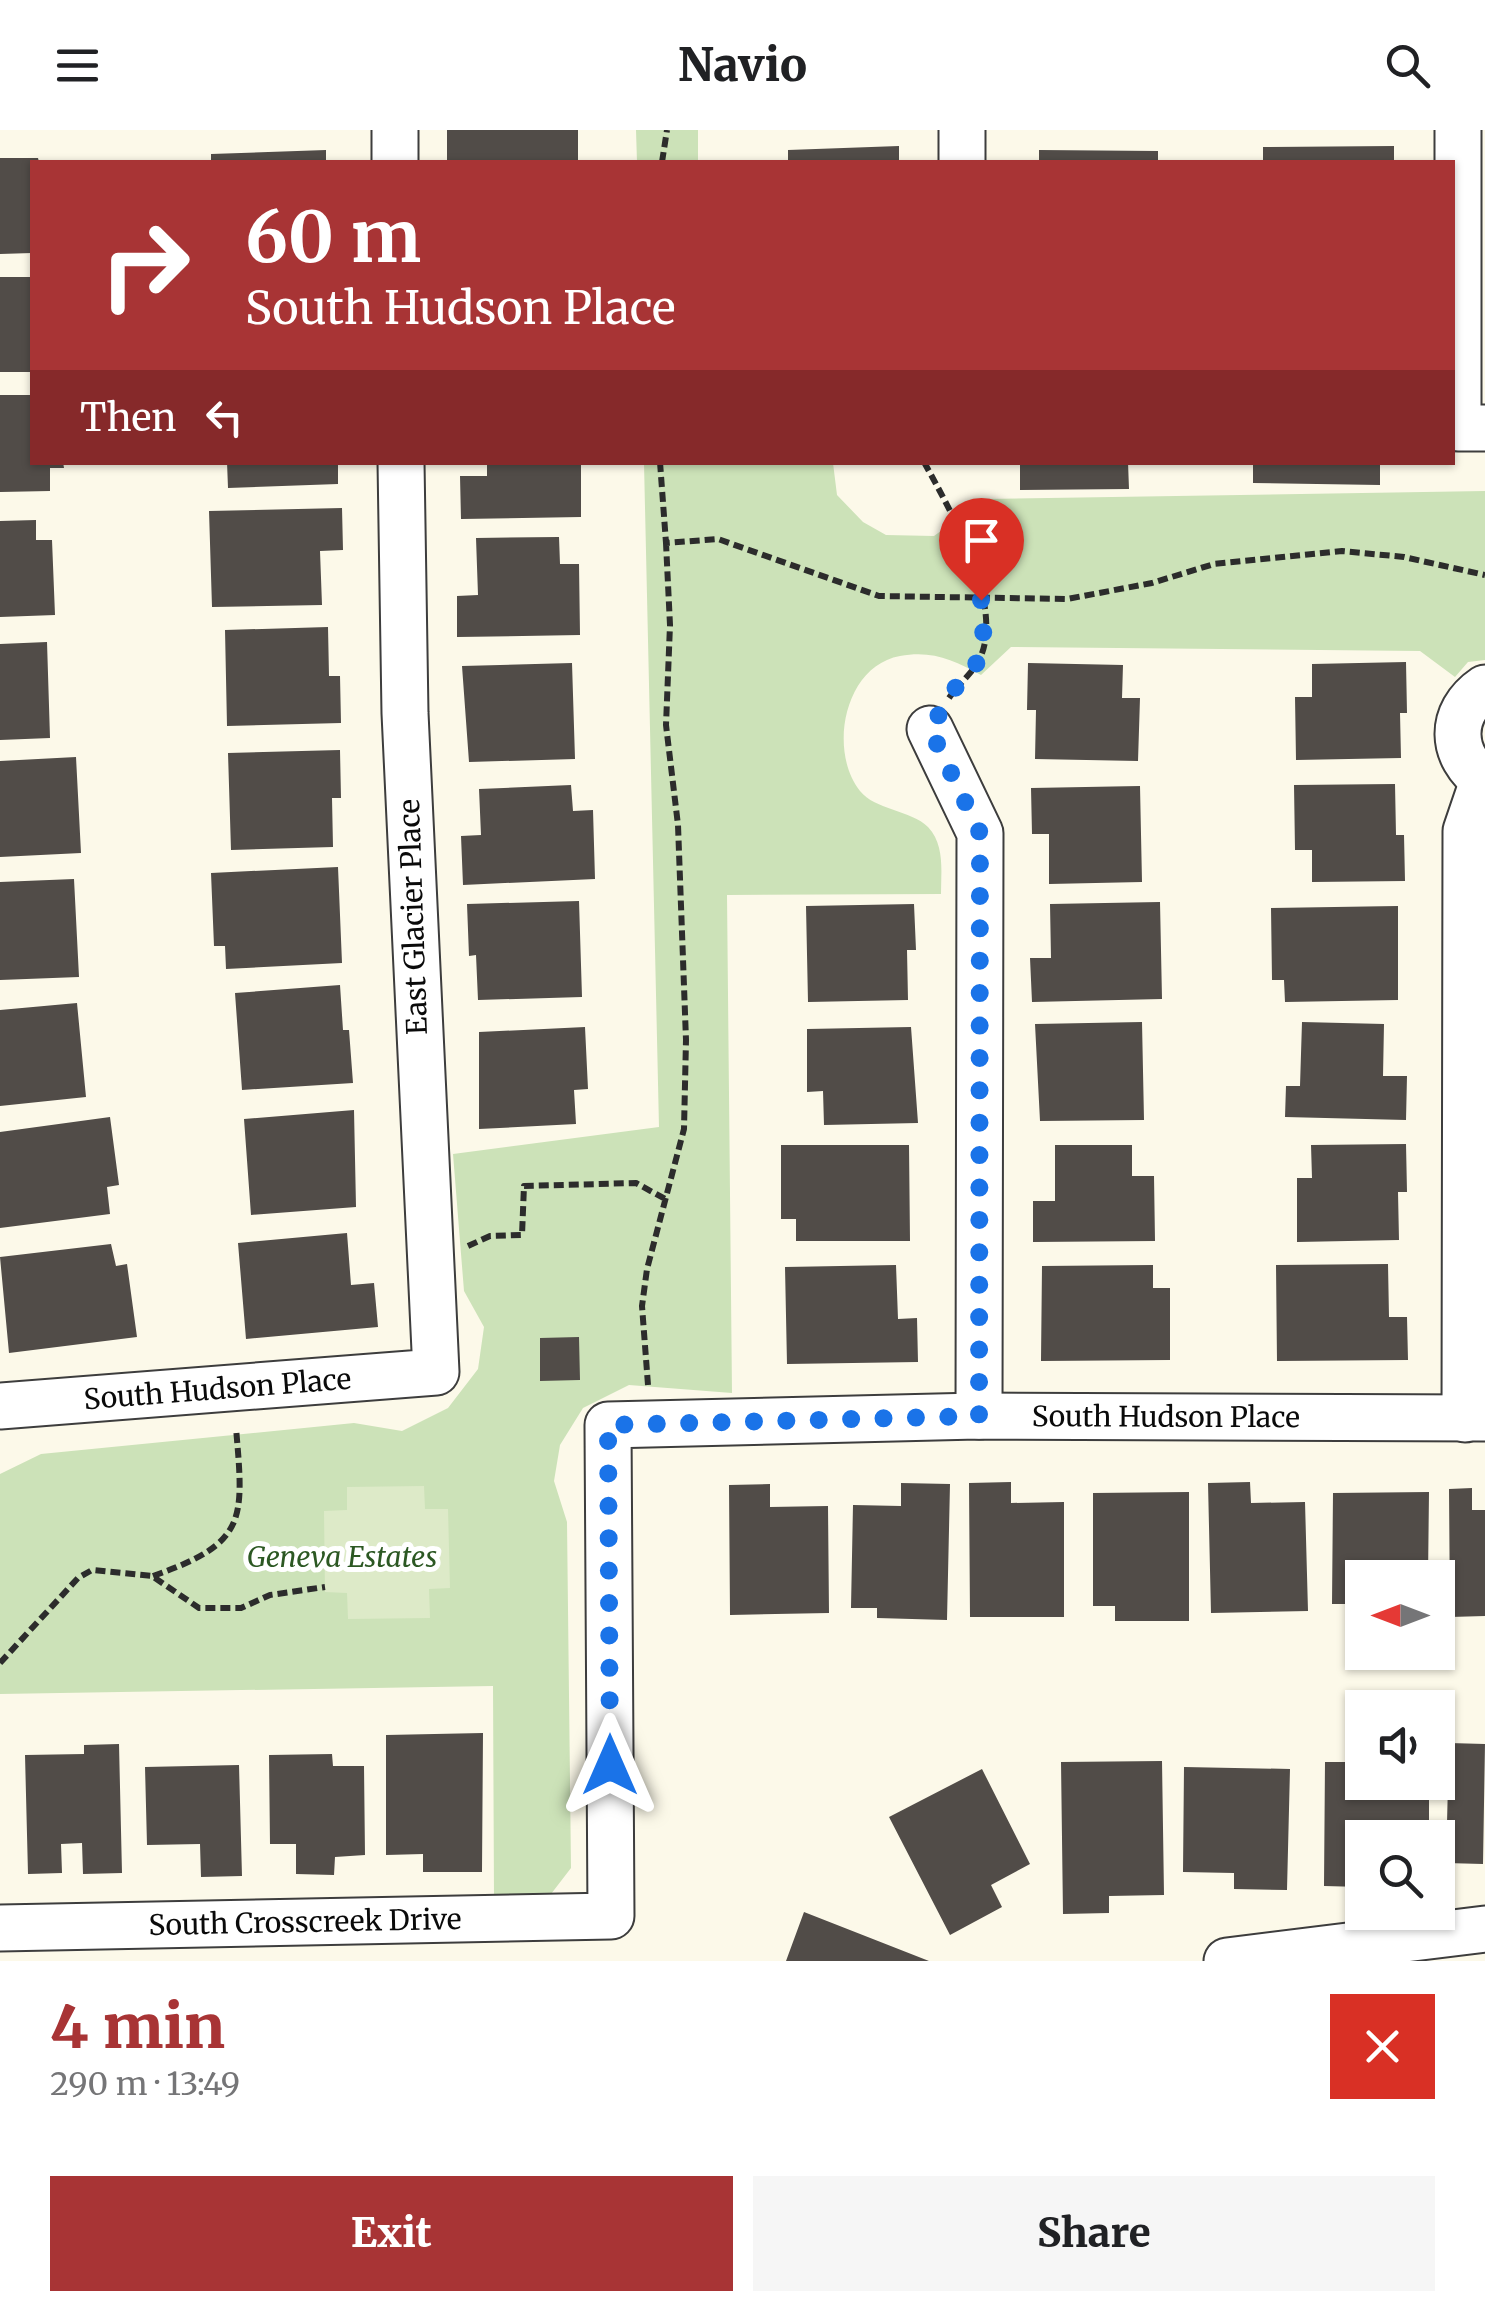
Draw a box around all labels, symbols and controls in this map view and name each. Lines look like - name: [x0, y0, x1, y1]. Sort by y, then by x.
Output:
- text: Navio: [678, 37, 807, 93]
- icon: menu: [50, 38, 105, 93]
- icon: search: [1380, 38, 1435, 93]
- text: 60 m: [245, 193, 421, 281]
- icon: right: [80, 200, 210, 330]
- text: South Hudson Place: [245, 280, 676, 336]
- icon: left: [197, 390, 252, 445]
- text: Then: [80, 394, 177, 441]
- pin: [939, 498, 1024, 601]
- icon: arrive: [954, 513, 1009, 568]
- street label: East Glacier Place: [391, 798, 435, 1036]
- street label: South Hudson Place: [82, 1361, 352, 1417]
- street label: South Hudson Place: [1032, 1398, 1300, 1435]
- park label: Geneva Estates: [247, 1539, 437, 1575]
- north arrow: [1345, 1560, 1455, 1670]
- map controls: [1345, 1560, 1455, 1930]
- button: sound: [1345, 1690, 1455, 1800]
- position arrow: [558, 1713, 662, 1817]
- button: search: [1345, 1820, 1455, 1930]
- street label: South Crosscreek Drive: [148, 1901, 462, 1943]
- text: 4 min: [50, 1989, 225, 2064]
- button: close: [1330, 1994, 1435, 2099]
- text: 290 m · 13:49: [50, 2064, 240, 2104]
- button: Exit: [50, 2176, 733, 2291]
- button: Share: [753, 2176, 1435, 2291]

